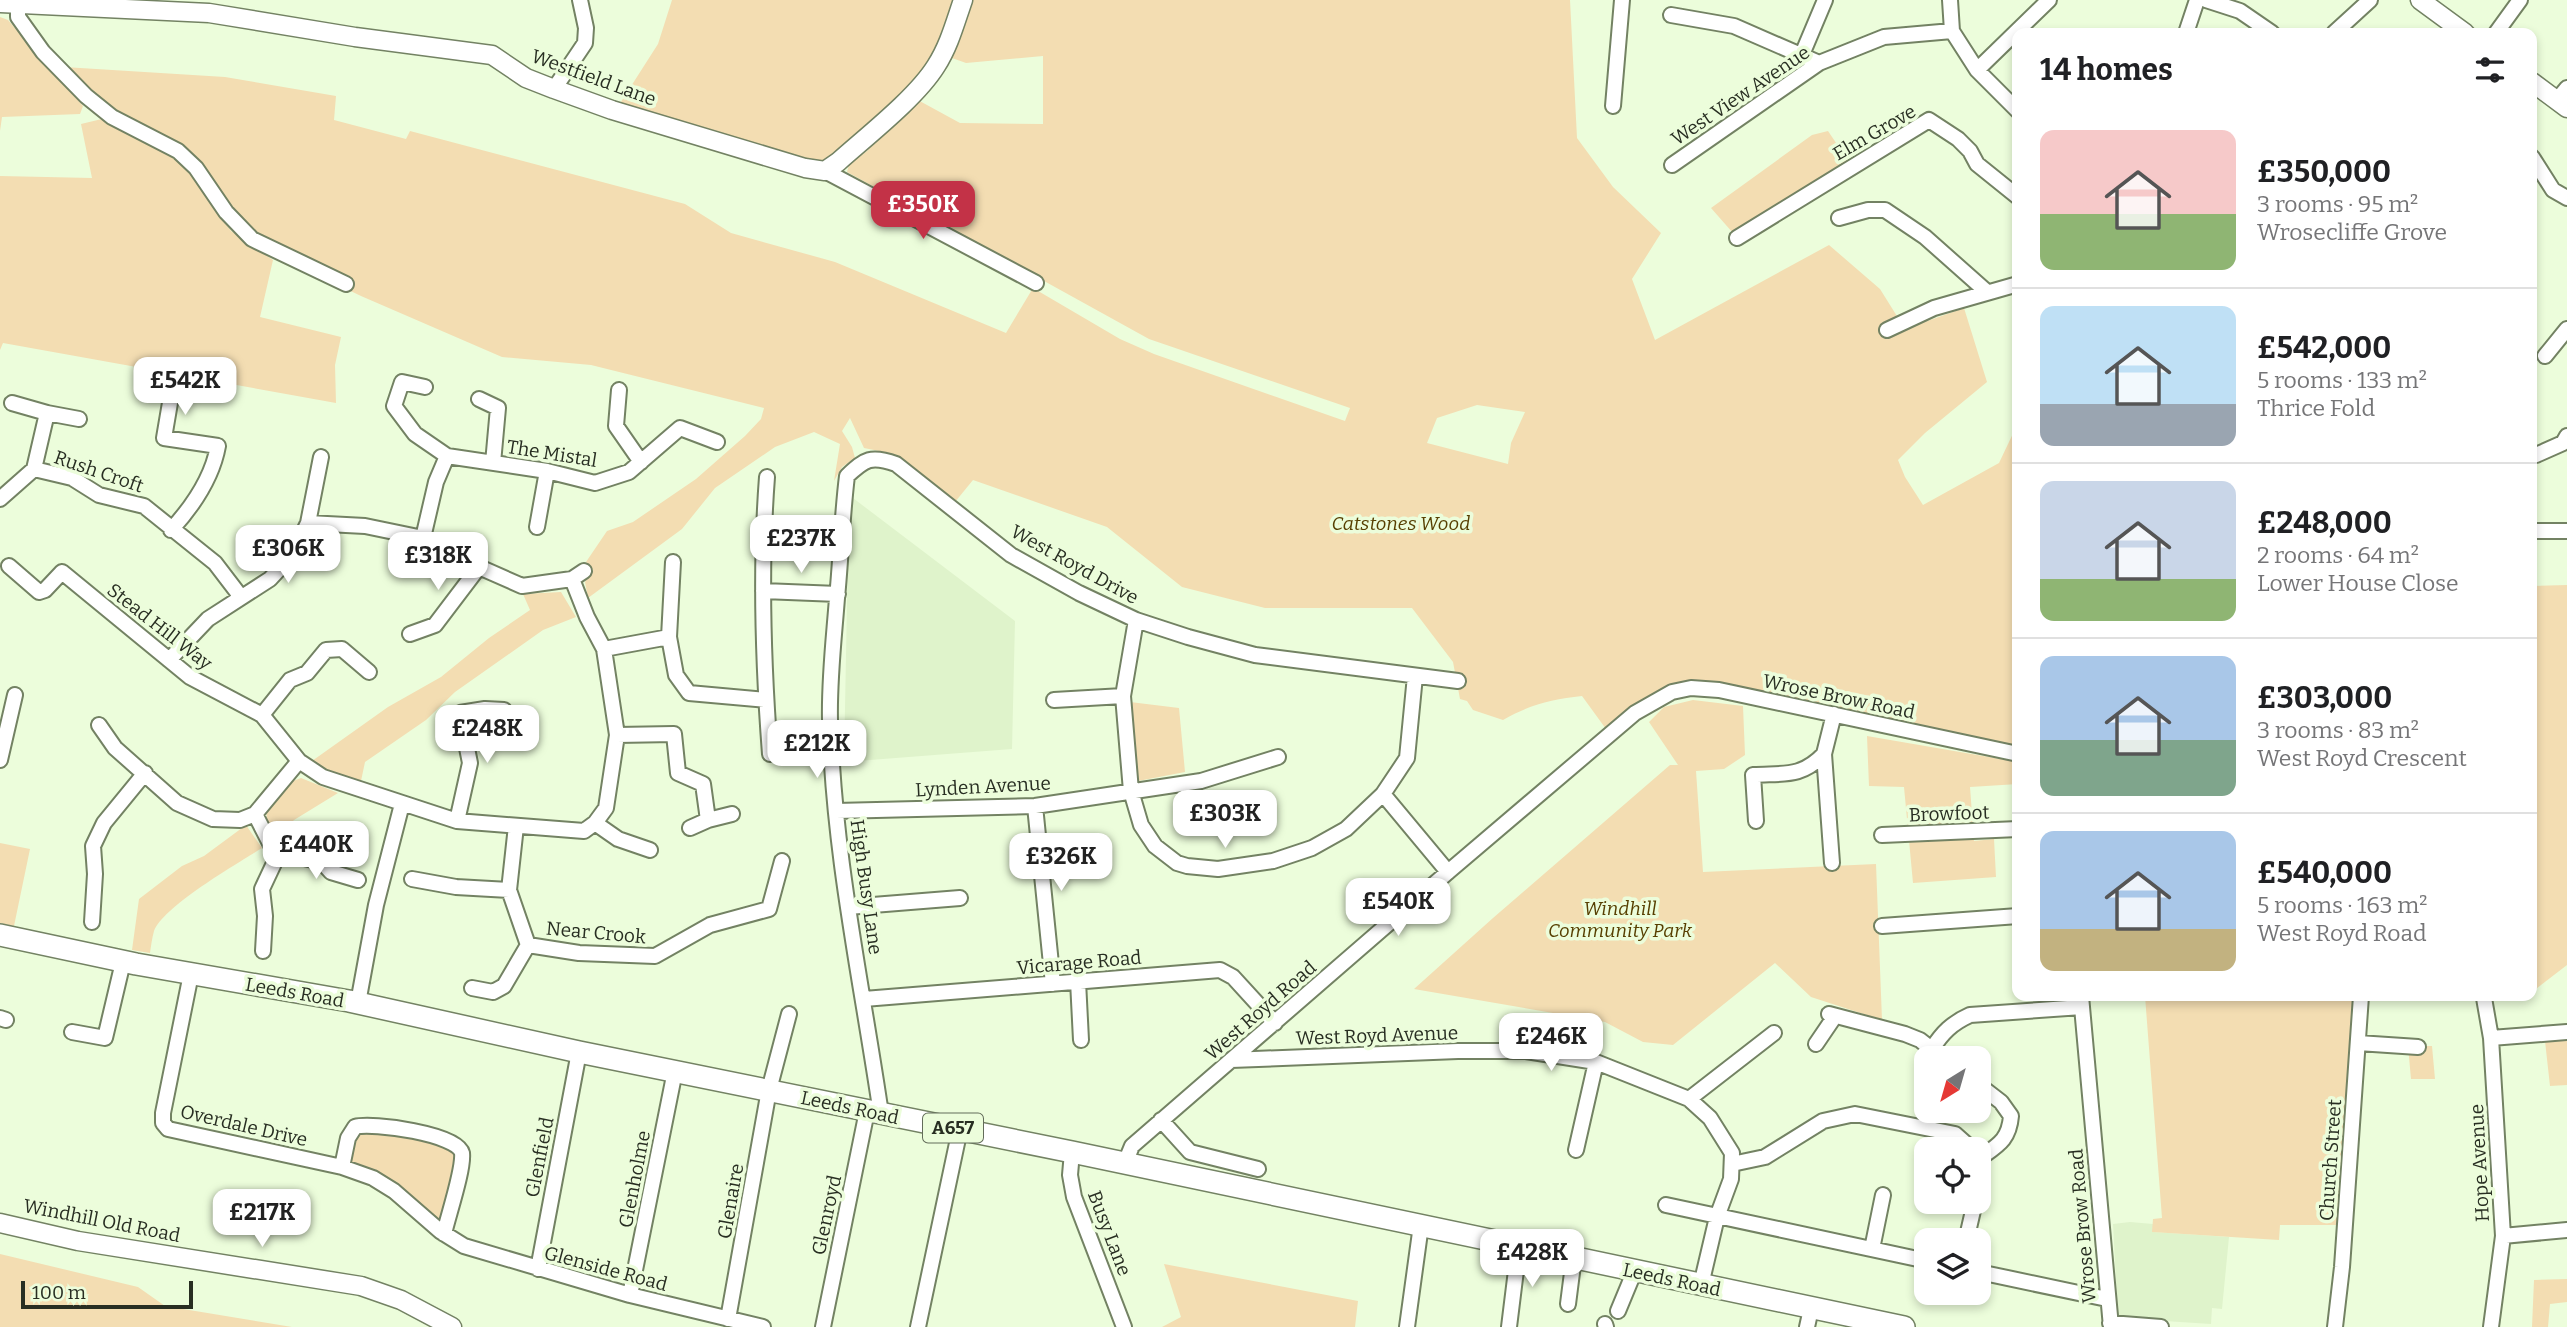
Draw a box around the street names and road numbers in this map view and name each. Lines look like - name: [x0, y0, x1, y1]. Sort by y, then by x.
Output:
- street label: West View Avenue: [1667, 41, 1814, 150]
- street label: Westfield Lane: [528, 44, 659, 111]
- street label: Elm Grove: [1829, 100, 1920, 165]
- street label: The Mistal: [505, 435, 599, 472]
- street label: Rush Croft: [51, 445, 147, 498]
- street label: West Royd Drive: [1007, 520, 1143, 609]
- street label: Stead Hill Way: [103, 578, 218, 675]
- street label: Wrose Brow Road: [1761, 669, 1917, 724]
- street label: Lynden Avenue: [915, 771, 1051, 802]
- street label: Browfoot: [1908, 801, 1990, 826]
- street label: High Busy Lane: [846, 818, 887, 956]
- street label: Near Crook: [545, 917, 647, 948]
- street label: Vicarage Road: [1016, 946, 1142, 979]
- street label: West Royd Road: [1200, 956, 1321, 1065]
- street label: Leeds Road: [244, 972, 346, 1012]
- street label: West Royd Avenue: [1295, 1021, 1459, 1050]
- street label: Leeds Road: [799, 1086, 901, 1129]
- street label: Church Street: [2315, 1098, 2346, 1222]
- street label: Overdale Drive: [178, 1100, 310, 1151]
- street label: Hope Avenue: [2465, 1103, 2494, 1223]
- road number: A657: [923, 1114, 983, 1142]
- street label: Glenfield: [520, 1115, 559, 1199]
- street label: Glenholme: [614, 1129, 655, 1230]
- street label: Wrose Brow Road: [2064, 1148, 2101, 1304]
- street label: Glenaire: [713, 1162, 748, 1241]
- street label: Glenroyd: [807, 1173, 846, 1257]
- street label: Busy Lane: [1083, 1187, 1136, 1279]
- street label: Windhill Old Road: [22, 1194, 182, 1247]
- street label: Glenside Road: [542, 1241, 670, 1296]
- street label: Leeds Road: [1621, 1258, 1723, 1301]

